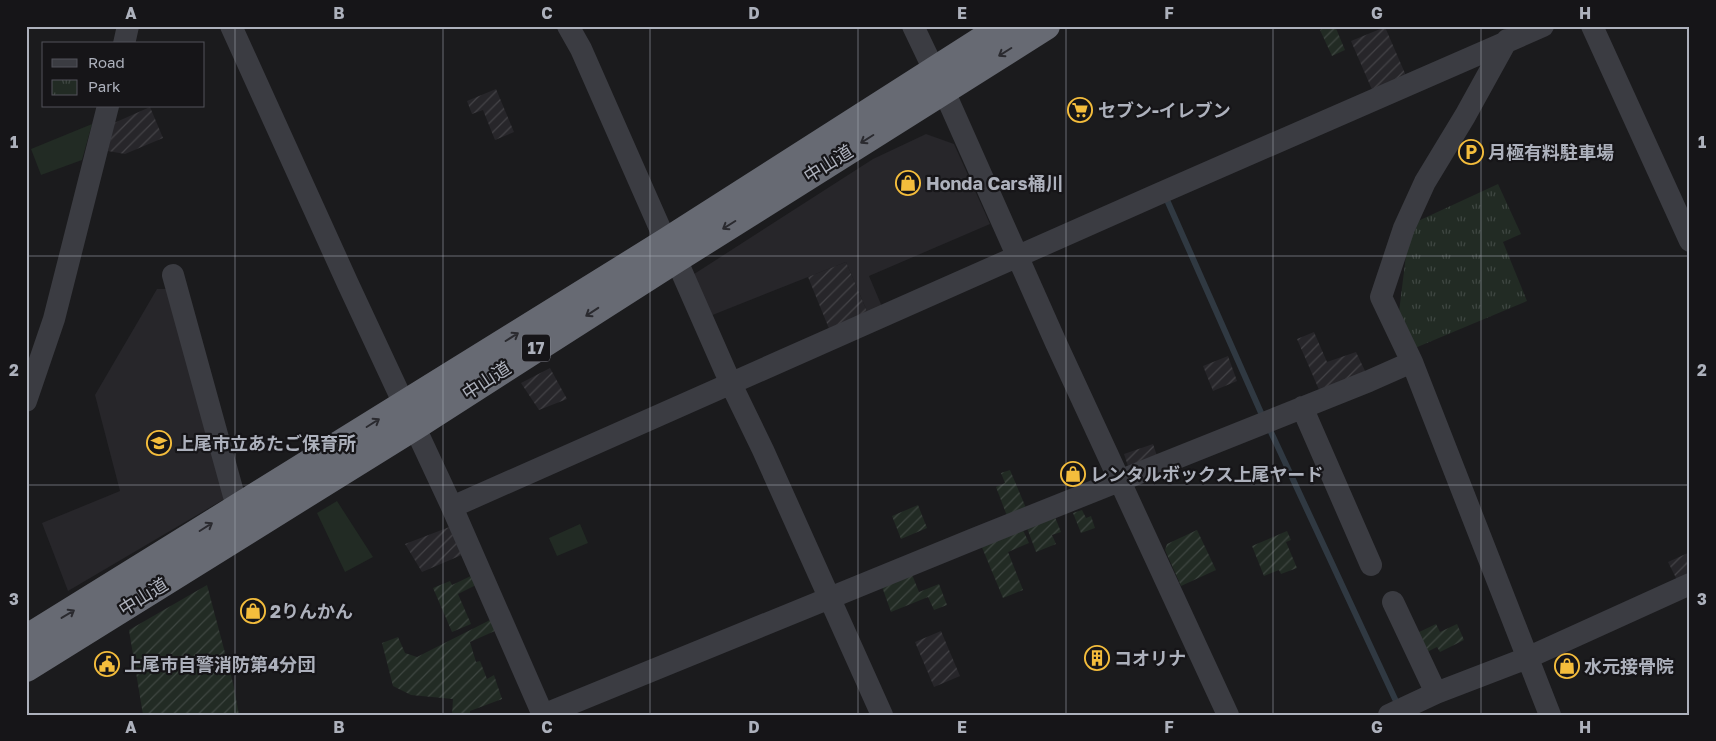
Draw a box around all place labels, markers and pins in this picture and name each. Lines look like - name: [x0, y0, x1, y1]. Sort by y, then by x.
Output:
- supermarket icon: セブン-イレブン: [1067, 97, 1093, 123]
- place label: セブン-イレブン: [1098, 99, 1231, 121]
- parking icon: 月極有料駐車場: [1458, 139, 1484, 165]
- place label: 月極有料駐車場: [1488, 141, 1614, 163]
- shop icon: Honda Cars桶川: [895, 170, 921, 196]
- place label: Honda Cars桶川: [926, 172, 1064, 194]
- school or university icon: 上尾市立あたご保育所: [146, 430, 172, 456]
- place label: 上尾市立あたご保育所: [176, 432, 356, 454]
- shop icon: レンタルボックス上尾ヤード: [1060, 461, 1086, 487]
- place label: レンタルボックス上尾ヤード: [1090, 463, 1323, 485]
- shop icon: 2りんかん: [240, 598, 266, 624]
- place label: 2りんかん: [270, 600, 353, 622]
- building icon: コオリナ: [1084, 645, 1110, 671]
- place label: コオリナ: [1114, 647, 1186, 669]
- public building icon: 上尾市自警消防第4分団: [94, 651, 120, 677]
- place label: 上尾市自警消防第4分団: [124, 653, 315, 675]
- shop icon: 水元接骨院: [1554, 653, 1580, 679]
- place label: 水元接骨院: [1584, 655, 1674, 677]

